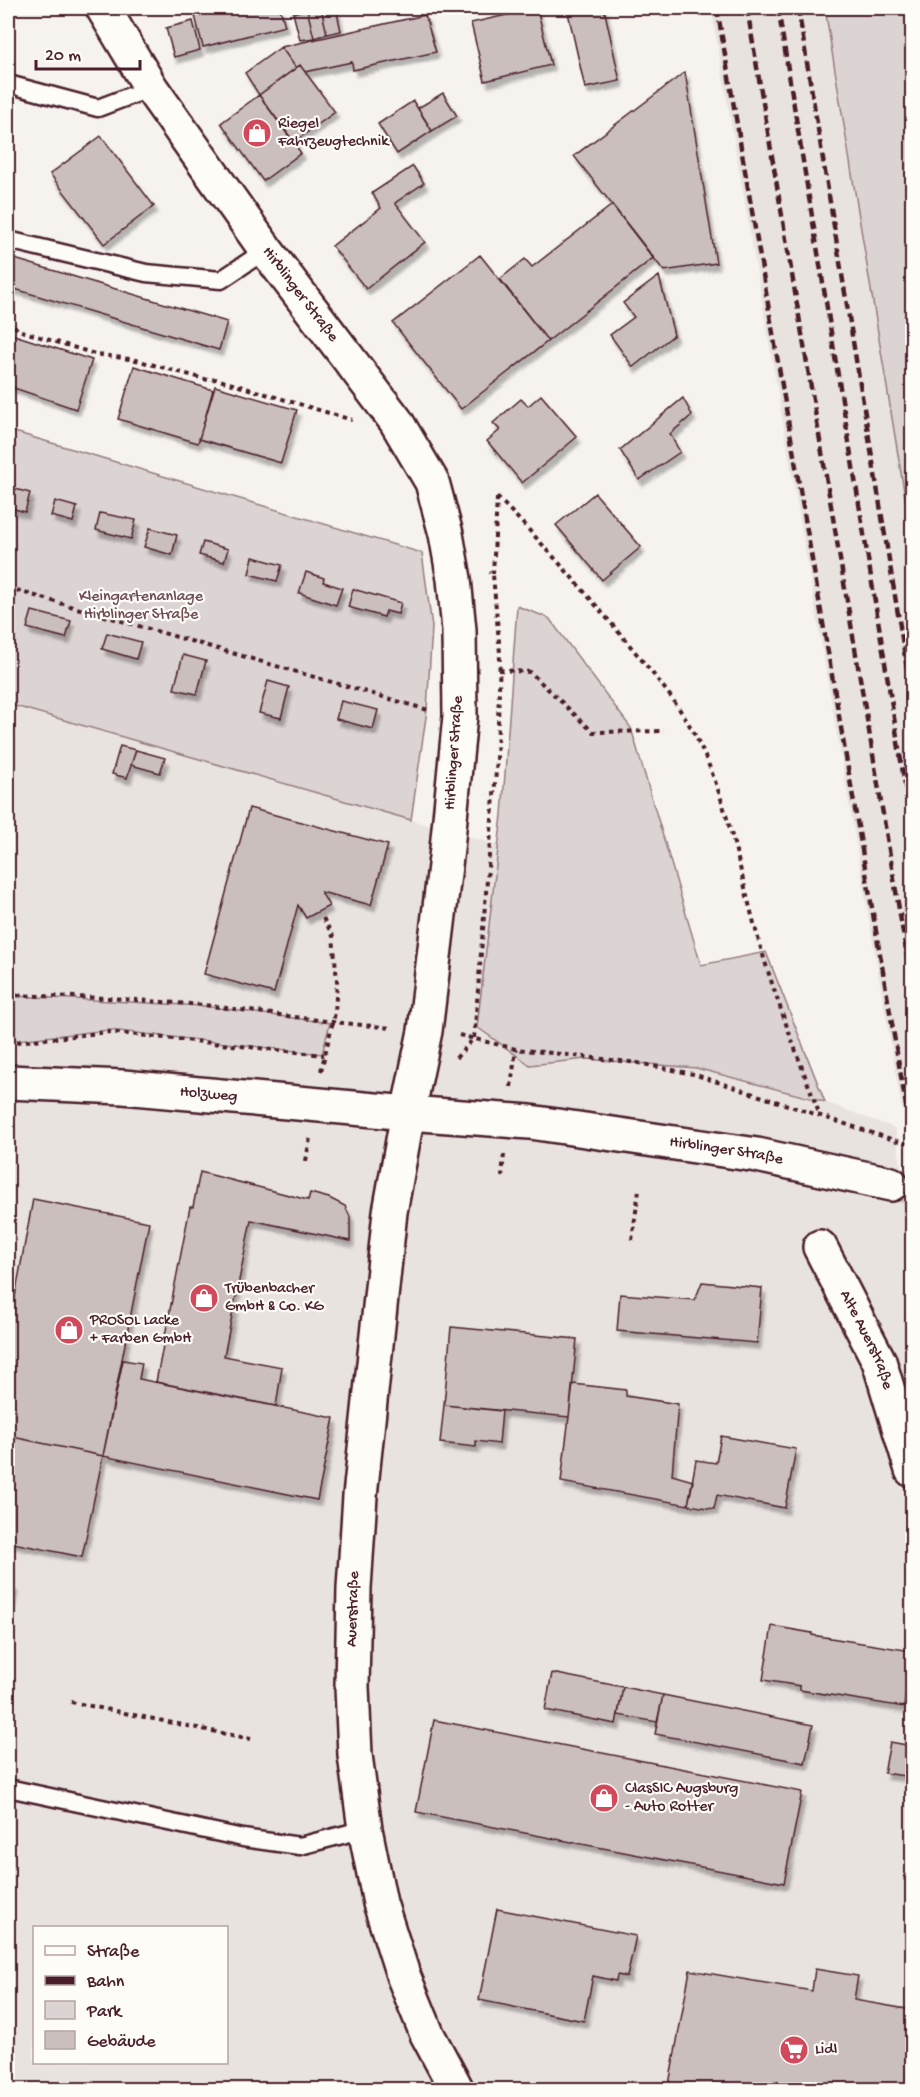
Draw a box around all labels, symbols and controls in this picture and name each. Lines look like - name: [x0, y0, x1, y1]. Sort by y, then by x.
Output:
- scale bar: [36, 33, 140, 71]
- text: 20 m: [45, 46, 81, 67]
- place label: Riegel Fahrzeugtechnik: [277, 115, 390, 152]
- shop icon: Riegel Fahrzeugtechnik: [241, 117, 273, 149]
- street label: Hirblinger Straße: [258, 243, 343, 347]
- park label: Kleingartenanlage Hirblinger Straße: [79, 588, 204, 625]
- street label: Hirblinger Straße: [442, 694, 469, 811]
- street label: Holzweg: [179, 1083, 238, 1107]
- street label: Hirblinger Straße: [668, 1133, 785, 1170]
- place label: Trübenbacher GmbH & Co. KG: [224, 1280, 325, 1317]
- shop icon: Trübenbacher GmbH & Co. KG: [188, 1282, 220, 1314]
- street label: Alte Auerstraße: [835, 1287, 897, 1393]
- place label: PROSOL Lacke + Farben GmbH: [89, 1312, 192, 1349]
- shop icon: PROSOL Lacke + Farben GmbH: [53, 1314, 85, 1346]
- street label: Auerstraße: [343, 1570, 365, 1647]
- place label: ClasSIC Augsburg - Auto Rotter: [625, 1780, 738, 1817]
- shop icon: ClasSIC Augsburg - Auto Rotter: [588, 1782, 620, 1814]
- legend: [33, 1926, 228, 2064]
- text: Straße: [87, 1942, 140, 1963]
- text: Bahn: [86, 1972, 125, 1993]
- text: Park: [86, 2002, 123, 2023]
- text: Gebäude: [87, 2032, 156, 2053]
- supermarket icon: Lidl: [778, 2034, 810, 2066]
- place label: Lidl: [815, 2041, 837, 2060]

